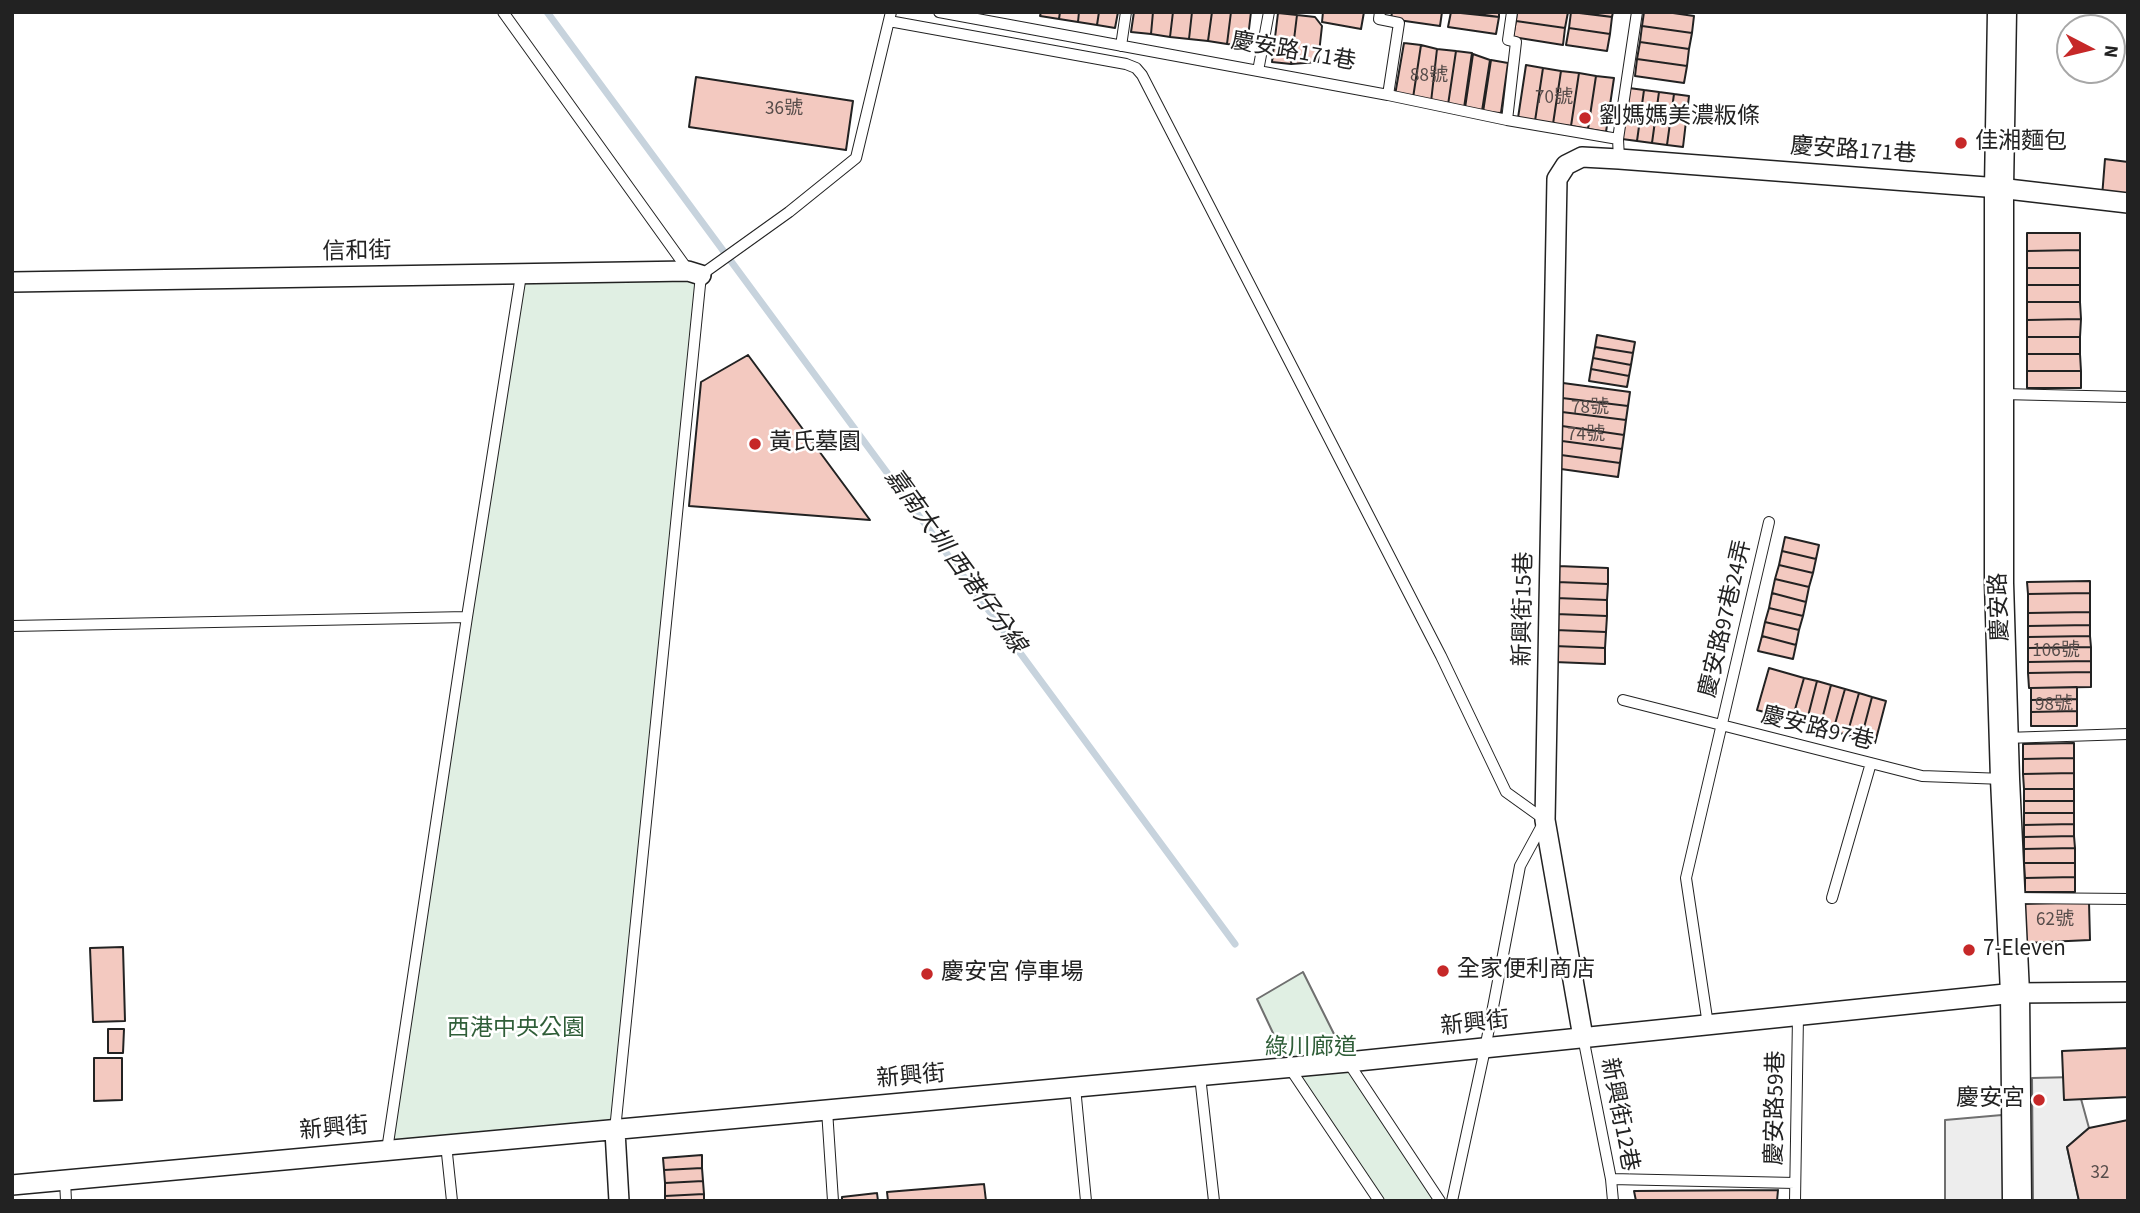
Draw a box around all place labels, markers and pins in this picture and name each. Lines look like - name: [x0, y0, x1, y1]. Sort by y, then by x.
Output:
- place label: 劉媽媽美濃粄條: [1599, 104, 1760, 132]
- marker: 劉媽媽美濃粄條: [1577, 110, 1593, 126]
- place label: 佳湘麵包: [1975, 129, 2067, 157]
- marker: 佳湘麵包: [1953, 135, 1969, 151]
- place label: 黃氏墓園: [769, 430, 861, 458]
- marker: 黃氏墓園: [747, 436, 763, 452]
- place label: 7-Eleven: [1983, 936, 2066, 964]
- marker: 7-Eleven: [1961, 942, 1977, 958]
- place label: 全家便利商店: [1457, 957, 1595, 985]
- place label: 慶安宮 停車場: [941, 960, 1084, 988]
- marker: 全家便利商店: [1435, 963, 1451, 979]
- marker: 慶安宮 停車場: [919, 966, 935, 982]
- place label: 慶安宮: [1956, 1086, 2025, 1114]
- marker: 慶安宮: [2031, 1092, 2047, 1108]

